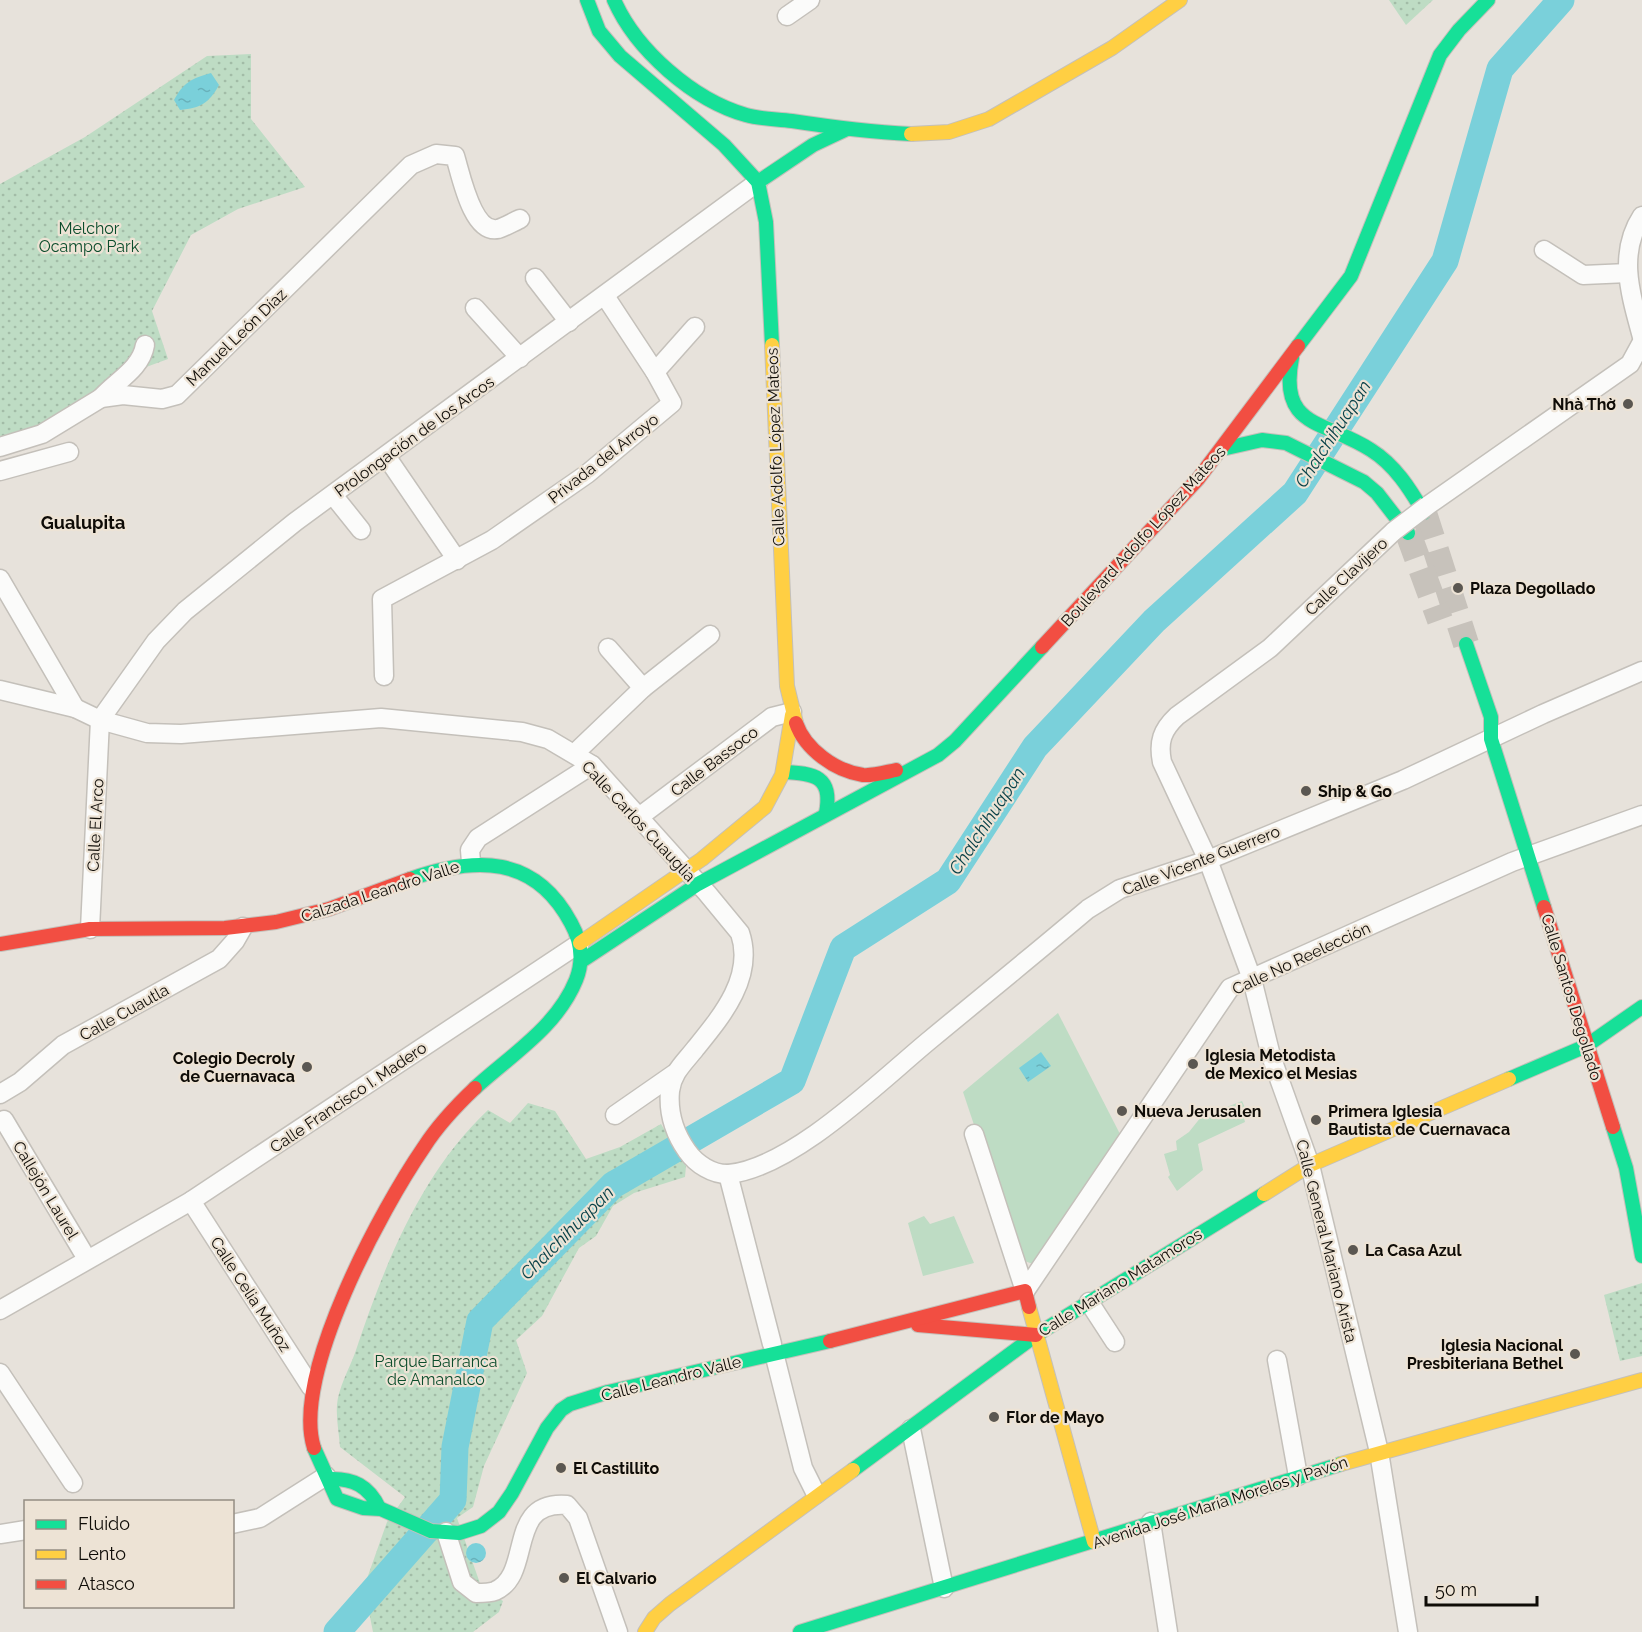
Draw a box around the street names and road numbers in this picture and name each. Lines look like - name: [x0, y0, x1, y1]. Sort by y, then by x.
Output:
- street label: Manuel León Díaz: [182, 285, 290, 390]
- street label: Calle Adolfo López Mateos: [763, 347, 788, 547]
- street label: Prolongación de los Arcos: [331, 372, 498, 501]
- street label: Privada del Arroyo: [544, 409, 662, 507]
- street label: Boulevard Adolfo López Mateos: [1057, 442, 1230, 631]
- street label: Calle Clavijero: [1301, 533, 1391, 619]
- street label: Calle Bassoco: [667, 722, 762, 800]
- street label: Calle Carlos Cuauglia: [578, 757, 699, 886]
- street label: Calle El Arco: [84, 778, 107, 872]
- street label: Calle Vicente Guerrero: [1120, 822, 1283, 899]
- street label: Calzada Leandro Valle: [299, 857, 462, 926]
- street label: Calle Santos Degollado: [1537, 912, 1606, 1083]
- street label: Calle No Reelección: [1229, 918, 1373, 999]
- street label: Calle Cuautla: [76, 980, 172, 1045]
- street label: Calle Francisco I. Madero: [266, 1038, 430, 1157]
- street label: Callejón Laurel: [9, 1138, 83, 1243]
- street label: Calle General Mariano Arista: [1292, 1138, 1361, 1345]
- street label: Calle Mariano Matamoros: [1035, 1224, 1206, 1341]
- street label: Calle Celia Muñoz: [206, 1233, 295, 1355]
- street label: Calle Leandro Valle: [599, 1352, 743, 1405]
- street label: Avenida José María Morelos y Pavón: [1090, 1452, 1350, 1553]

